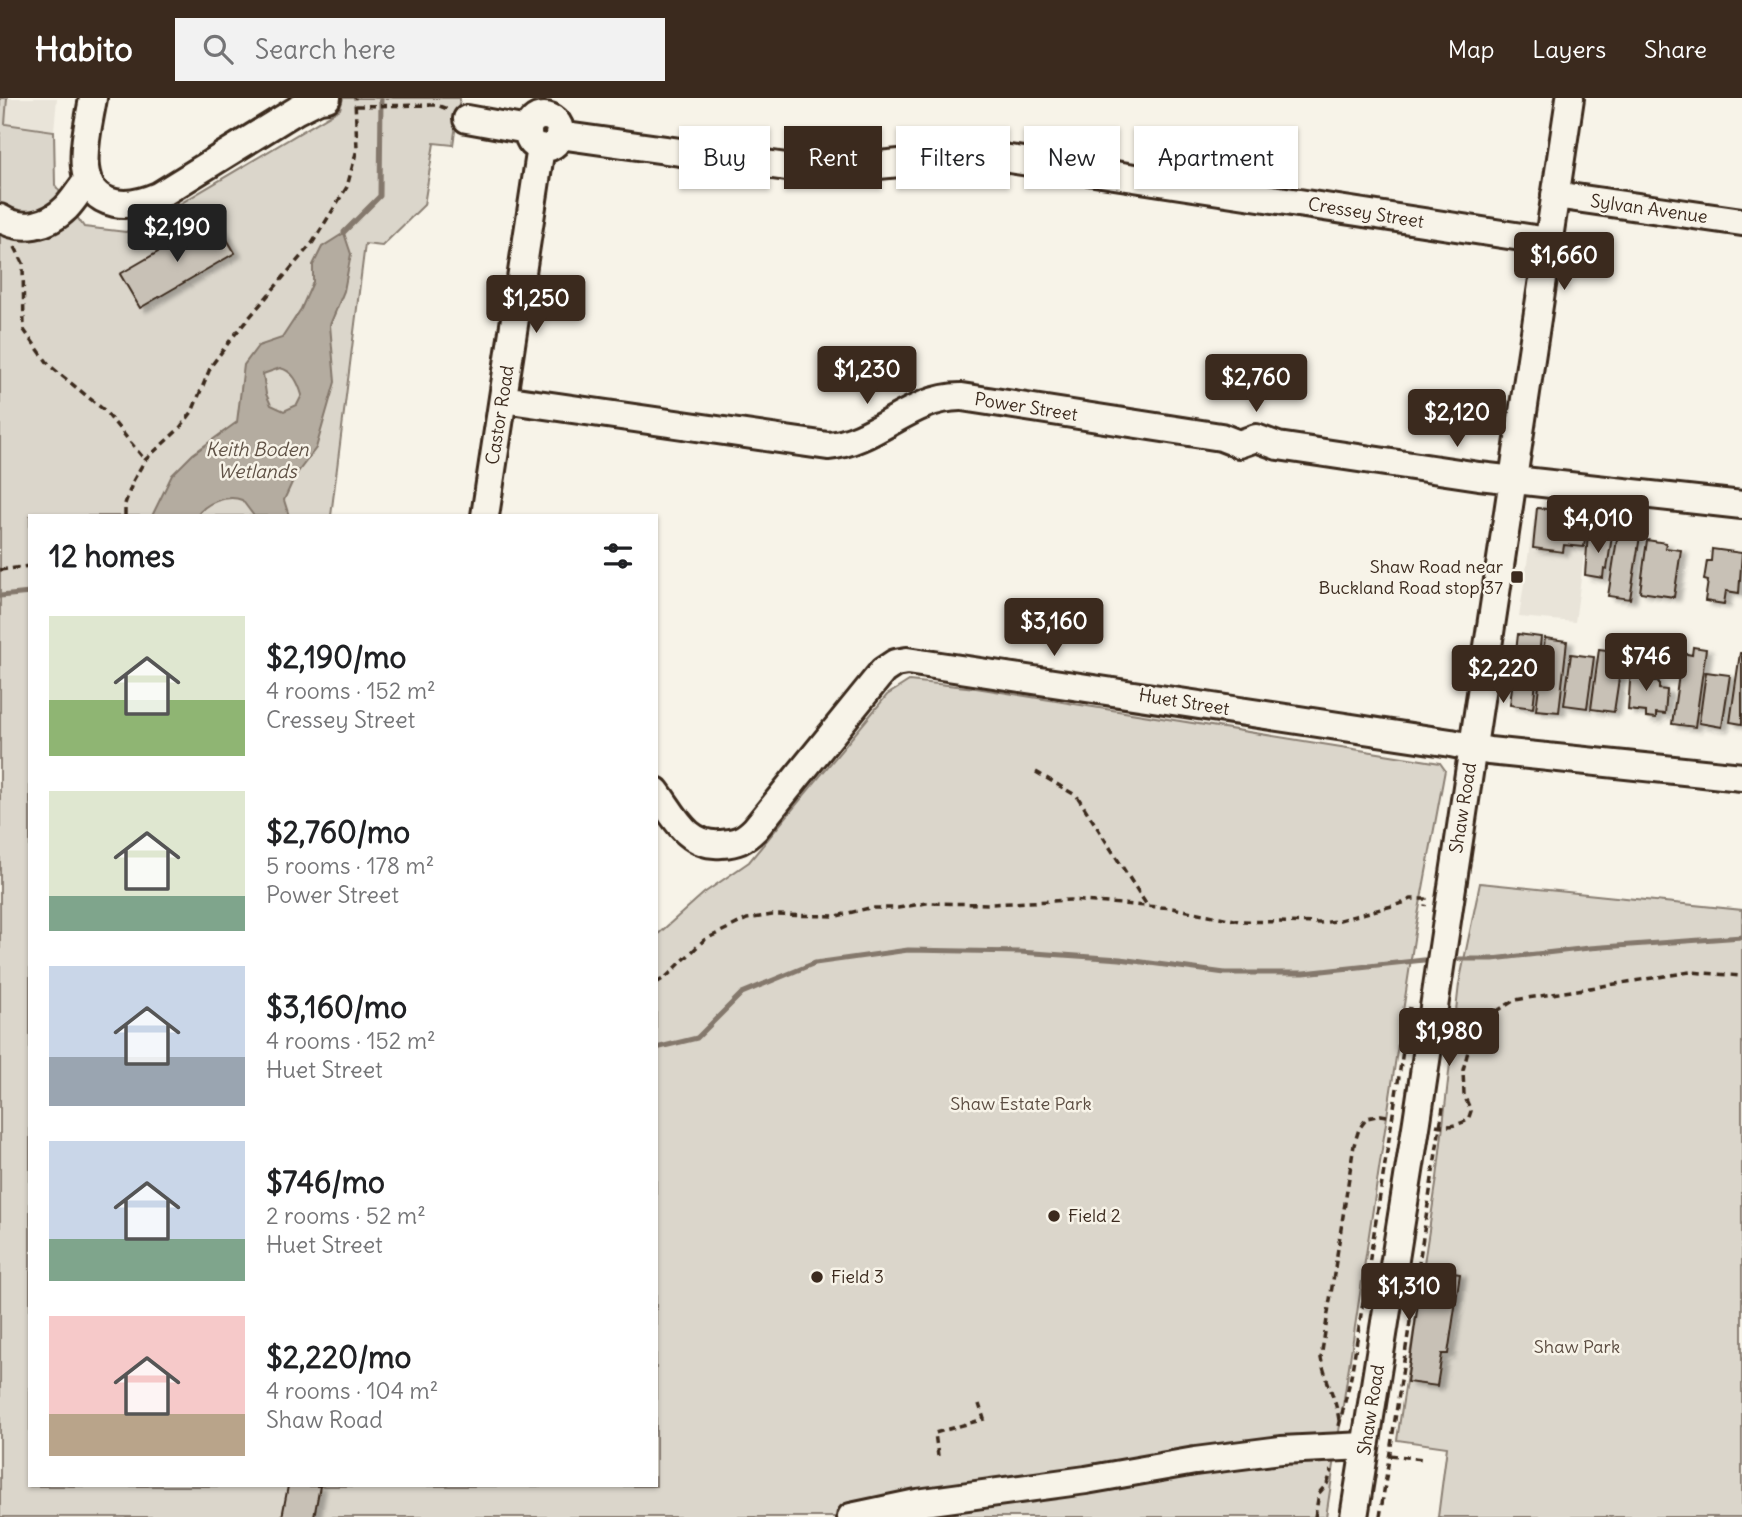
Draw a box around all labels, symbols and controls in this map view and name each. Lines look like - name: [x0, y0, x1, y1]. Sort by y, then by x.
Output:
- search box: [175, 18, 665, 81]
- text: Habito: [35, 28, 133, 70]
- icon: search: [199, 30, 237, 68]
- text: Search here: [255, 33, 396, 66]
- text: Map: [1448, 34, 1494, 64]
- text: Layers: [1532, 34, 1606, 64]
- text: Share: [1644, 34, 1707, 64]
- chip: Buy: [679, 126, 770, 189]
- chip: Rent: [784, 126, 882, 189]
- chip: Filters: [896, 126, 1010, 189]
- chip: New: [1024, 126, 1120, 189]
- chip: Apartment: [1134, 126, 1298, 189]
- street label: Sylvan Avenue: [1589, 189, 1709, 228]
- street label: Cressey Street: [1307, 192, 1426, 233]
- pin: $2,190: [120, 204, 234, 264]
- text: $2,190: [144, 212, 210, 241]
- pin: $1,660: [1507, 232, 1621, 292]
- text: $1,660: [1530, 240, 1598, 269]
- pin: $1,250: [479, 275, 593, 335]
- text: $1,250: [502, 283, 570, 312]
- pin: $1,230: [810, 346, 924, 406]
- text: $1,230: [833, 354, 901, 383]
- pin: $2,760: [1199, 354, 1313, 414]
- text: $2,760: [1221, 362, 1291, 391]
- street label: Castor Road: [480, 363, 519, 466]
- street label: Power Street: [973, 387, 1079, 426]
- pin: $2,120: [1400, 390, 1514, 449]
- text: $2,120: [1424, 397, 1490, 426]
- water label: Keith Boden Wetlands: [205, 437, 310, 483]
- pin: $4,010: [1541, 496, 1655, 555]
- text: $4,010: [1563, 503, 1633, 532]
- text: 12 homes: [49, 537, 175, 575]
- icon: filters: [599, 537, 637, 575]
- place label: Shaw Road near Buckland Road stop 37: [1318, 555, 1504, 599]
- marker: Shaw Road near Buckland Road stop 37: [1509, 569, 1525, 585]
- pin: $3,160: [997, 598, 1111, 658]
- text: $3,160: [1020, 606, 1088, 635]
- pin: $746: [1605, 634, 1687, 693]
- text: $2,190/mo: [266, 638, 406, 676]
- text: $746: [1621, 641, 1671, 670]
- icon: home: [105, 644, 189, 728]
- pin: $2,220: [1446, 646, 1560, 705]
- text: $2,220: [1468, 653, 1538, 682]
- text: 4 rooms · 152 m²: [266, 676, 436, 705]
- street label: Huet Street: [1137, 683, 1231, 720]
- text: Cressey Street: [266, 705, 415, 734]
- street label: Shaw Road: [1444, 761, 1481, 855]
- text: $2,760/mo: [266, 813, 410, 851]
- icon: home: [105, 819, 189, 903]
- text: 5 rooms · 178 m²: [266, 851, 434, 880]
- text: Power Street: [266, 880, 399, 909]
- text: $3,160/mo: [266, 988, 407, 1026]
- icon: home: [105, 994, 189, 1078]
- pin: $1,980: [1392, 1009, 1506, 1068]
- text: $1,980: [1415, 1016, 1483, 1045]
- text: 4 rooms · 152 m²: [266, 1026, 436, 1055]
- text: Huet Street: [266, 1055, 383, 1084]
- park label: Shaw Estate Park: [950, 1092, 1092, 1115]
- text: $746/mo: [266, 1163, 385, 1201]
- icon: home: [105, 1169, 189, 1253]
- text: 2 rooms · 52 m²: [266, 1201, 426, 1230]
- place label: Field 2: [1068, 1204, 1121, 1227]
- marker: Field 2: [1046, 1208, 1062, 1224]
- text: Huet Street: [266, 1230, 383, 1259]
- pin: $1,310: [1352, 1264, 1466, 1323]
- place label: Field 3: [831, 1265, 884, 1288]
- marker: Field 3: [809, 1269, 825, 1285]
- text: $1,310: [1377, 1271, 1441, 1300]
- park label: Shaw Park: [1534, 1335, 1620, 1358]
- text: $2,220/mo: [266, 1338, 411, 1376]
- icon: home: [105, 1344, 189, 1428]
- street label: Shaw Road: [1352, 1363, 1389, 1457]
- text: 4 rooms · 104 m²: [266, 1376, 438, 1405]
- text: Shaw Road: [266, 1405, 383, 1434]

